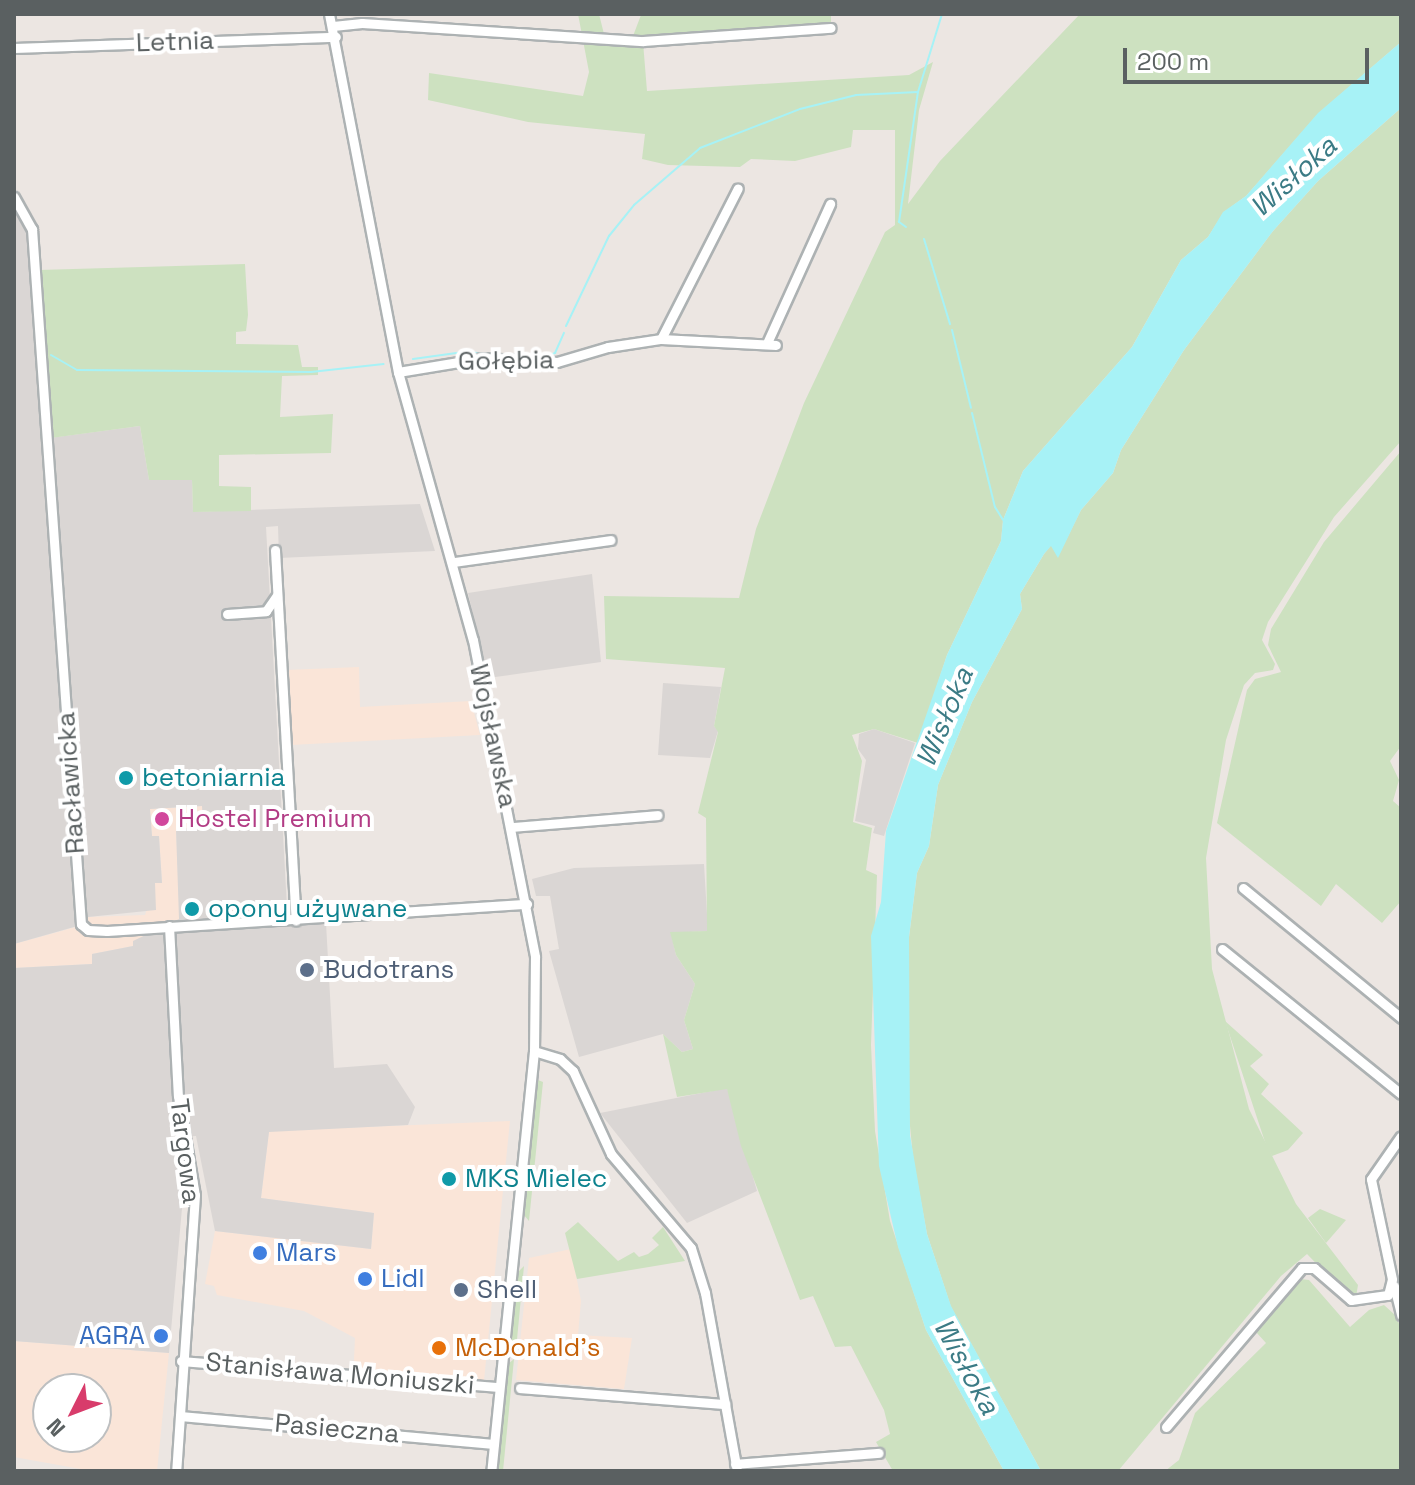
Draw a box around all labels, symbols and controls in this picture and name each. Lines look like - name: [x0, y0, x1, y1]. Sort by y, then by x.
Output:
- street label: Letnia: [135, 25, 215, 59]
- scale bar: [1127, 32, 1373, 82]
- text: 200 m: [1137, 46, 1209, 77]
- water label: Wisłoka: [1243, 129, 1343, 223]
- street label: Gołębia: [458, 345, 554, 377]
- street label: Wojsławska: [463, 661, 523, 811]
- water label: Wisłoka: [908, 662, 980, 772]
- street label: Racławicka: [50, 711, 92, 855]
- place label: betoniarnia: [142, 762, 286, 794]
- marker: betoniarnia: [117, 769, 135, 787]
- place label: Hostel Premium: [178, 803, 372, 835]
- marker: Hostel Premium: [153, 810, 171, 828]
- place label: opony używane: [208, 893, 407, 925]
- marker: opony używane: [183, 900, 201, 918]
- place label: Budotrans: [323, 954, 454, 986]
- marker: Budotrans: [298, 961, 316, 979]
- street label: Targowa: [163, 1097, 207, 1205]
- place label: MKS Mielec: [465, 1163, 607, 1195]
- marker: MKS Mielec: [440, 1170, 458, 1188]
- place label: Mars: [276, 1237, 337, 1269]
- marker: Mars: [251, 1244, 269, 1262]
- place label: Lidl: [381, 1263, 425, 1295]
- marker: Lidl: [356, 1270, 374, 1288]
- place label: Shell: [477, 1274, 537, 1306]
- marker: Shell: [452, 1281, 470, 1299]
- water label: Wisłoka: [927, 1312, 1007, 1420]
- place label: AGRA: [79, 1320, 145, 1352]
- marker: AGRA: [152, 1327, 170, 1345]
- place label: McDonald's: [455, 1332, 600, 1364]
- marker: McDonald's: [430, 1339, 448, 1357]
- street label: Stanisława Moniuszki: [204, 1347, 476, 1401]
- north arrow: [32, 1373, 112, 1453]
- street label: Pasieczna: [273, 1408, 401, 1450]
- text: N: [40, 1413, 71, 1443]

